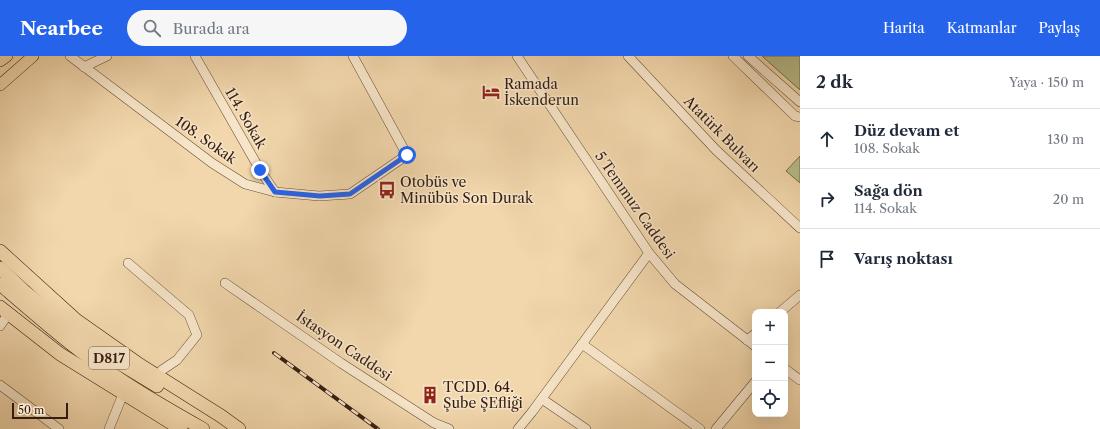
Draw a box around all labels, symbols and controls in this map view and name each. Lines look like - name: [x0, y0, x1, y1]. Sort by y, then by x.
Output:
- search box: [127, 10, 407, 46]
- text: Nearbee: [20, 17, 103, 40]
- icon: search: [141, 17, 163, 39]
- text: Burada ara: [173, 19, 250, 38]
- text: Harita: [883, 19, 925, 37]
- text: Katmanlar: [947, 19, 1017, 37]
- text: Paylaş: [1039, 19, 1080, 37]
- text: 2 dk: [816, 72, 853, 92]
- text: Yaya · 150 m: [1009, 74, 1084, 90]
- place label: Ramada İskenderun: [504, 75, 579, 109]
- hotel icon: Ramada İskenderun: [481, 82, 501, 102]
- street label: 114. Sokak: [221, 84, 271, 153]
- street label: Atatürk Bulvarı: [679, 91, 764, 176]
- street label: 108. Sokak: [172, 112, 241, 168]
- text: Düz devam et: [854, 121, 959, 140]
- icon: ahead: [816, 128, 838, 150]
- text: 130 m: [1048, 131, 1084, 147]
- text: 108. Sokak: [854, 140, 920, 156]
- route start: [398, 146, 416, 164]
- street label: 5 Temmuz Caddesi: [591, 148, 679, 262]
- route end: [251, 161, 269, 179]
- place label: Otobüs ve Minübüs Son Durak: [400, 173, 534, 207]
- bus stop icon: Otobüs ve Minübüs Son Durak: [377, 180, 397, 200]
- text: Sağa dön: [854, 181, 923, 200]
- icon: right: [816, 188, 838, 210]
- text: 20 m: [1053, 191, 1084, 207]
- text: 114. Sokak: [854, 200, 917, 216]
- icon: arrive: [816, 248, 838, 270]
- text: Varış noktası: [854, 249, 953, 268]
- street label: İstasyon Caddesi: [293, 307, 395, 385]
- map controls: [752, 309, 788, 417]
- button: +: [752, 309, 788, 345]
- button: −: [752, 345, 788, 381]
- road number: D817: [89, 347, 129, 369]
- place label: TCDD. 64. Şube ŞEfliği: [443, 378, 523, 412]
- button: locate: [752, 381, 788, 417]
- building icon: TCDD. 64. Şube ŞEfliği: [420, 385, 440, 405]
- scale bar: [12, 401, 68, 420]
- text: 50 m: [18, 403, 44, 417]

